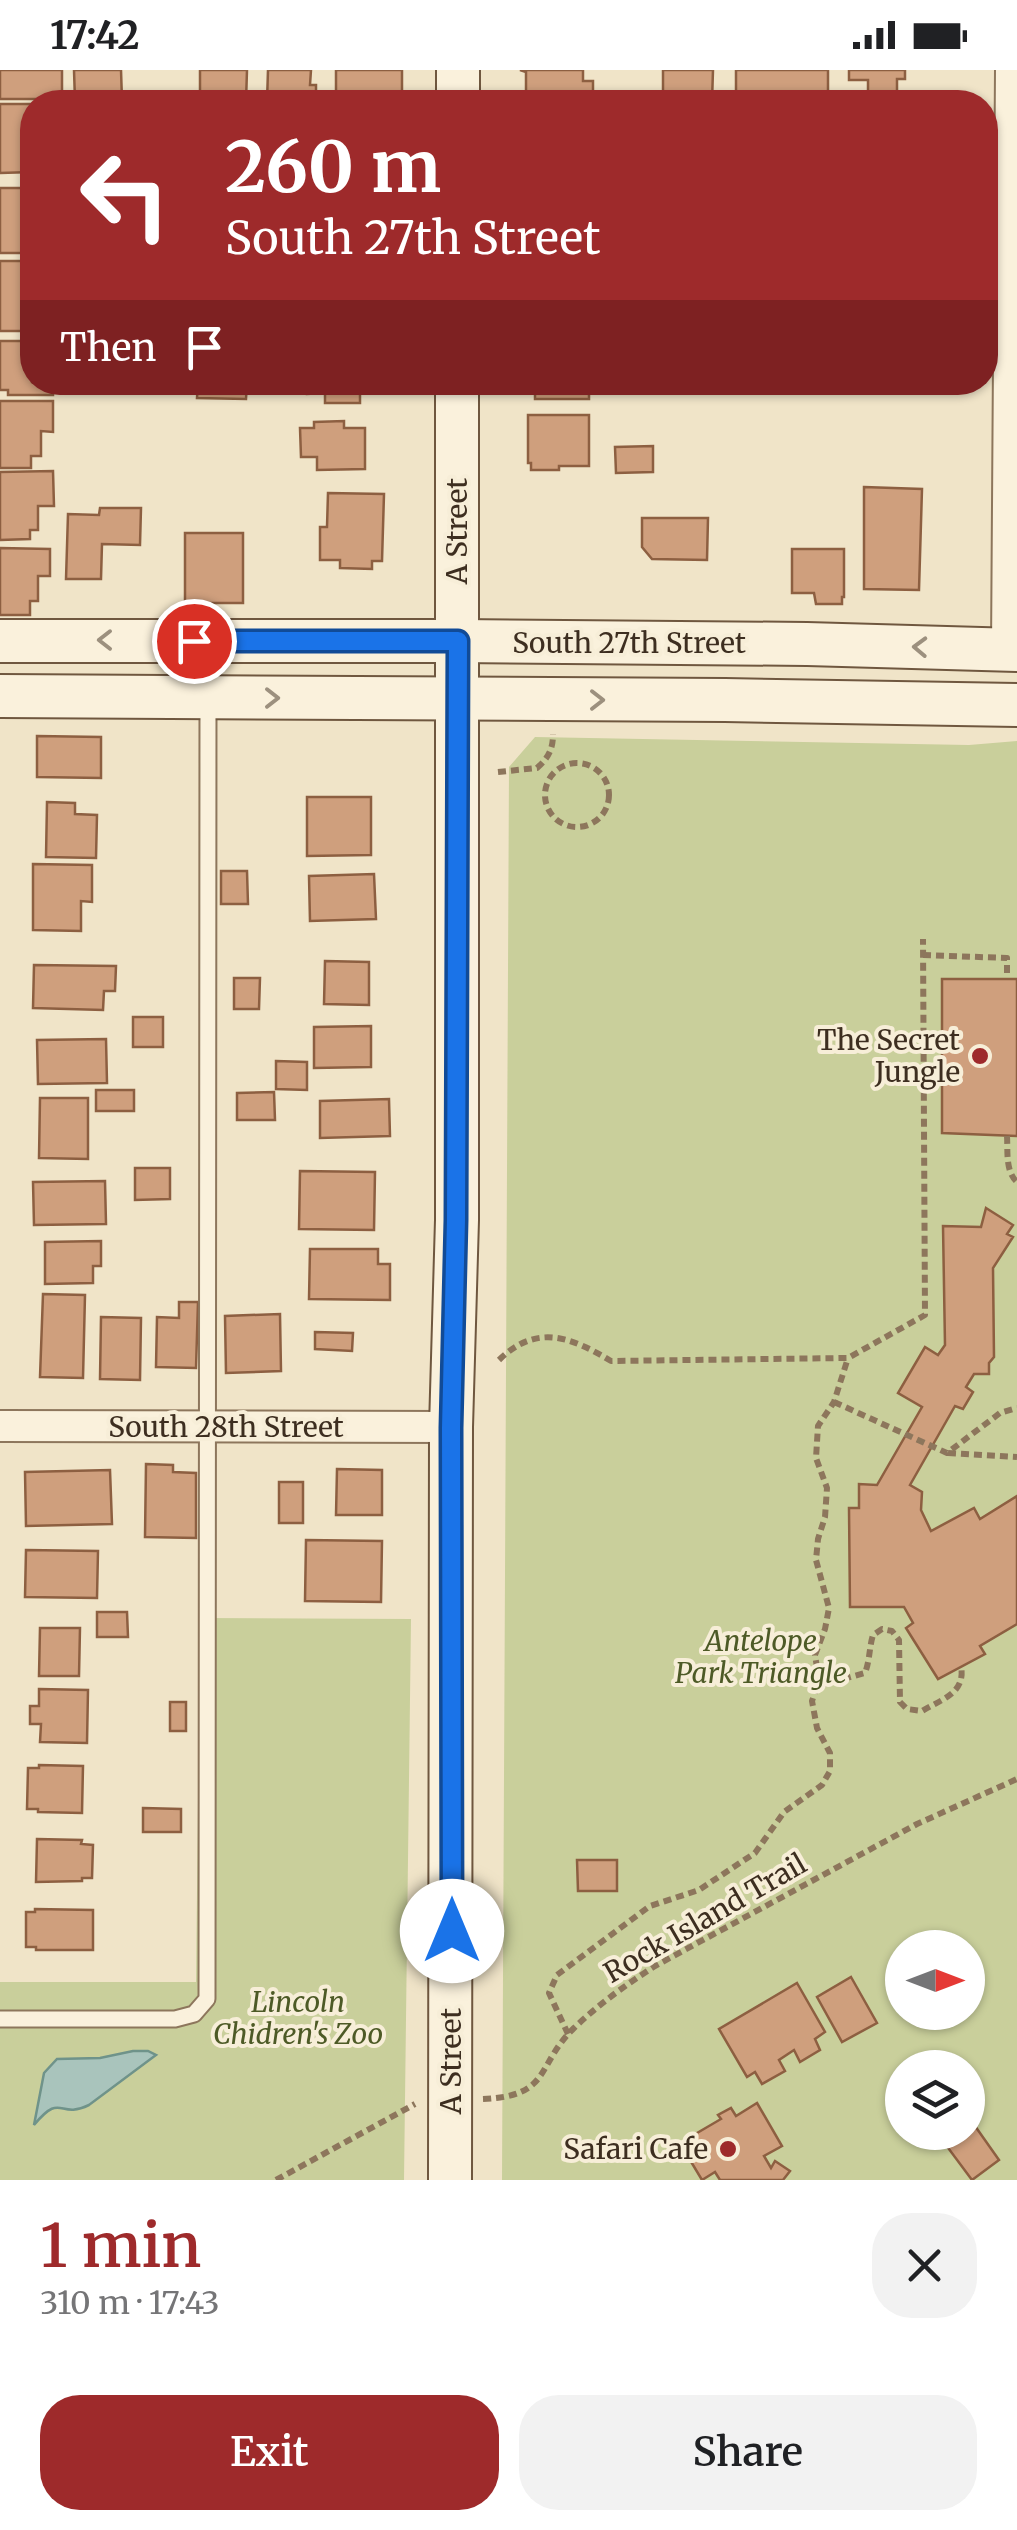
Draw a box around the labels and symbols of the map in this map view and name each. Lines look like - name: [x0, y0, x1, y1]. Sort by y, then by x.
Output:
- street label: A Street: [439, 478, 475, 585]
- pin: [152, 599, 237, 684]
- street label: South 27th Street: [512, 625, 746, 661]
- one-way arrow: [96, 629, 112, 651]
- one-way arrow: [911, 637, 927, 658]
- one-way arrow: [265, 687, 281, 708]
- one-way arrow: [590, 689, 606, 711]
- place label: The Secret Jungle: [817, 1022, 960, 1090]
- marker: The Secret Jungle: [969, 1045, 991, 1067]
- street label: South 28th Street: [108, 1409, 344, 1445]
- park label: Antelope Park Triangle: [675, 1623, 847, 1691]
- street label: Rock Island Trail: [597, 1845, 813, 1991]
- position arrow: [400, 1879, 504, 1983]
- north arrow: [885, 1930, 985, 2030]
- park label: Lincoln Chidren's Zoo: [213, 1984, 383, 2052]
- street label: A Street: [433, 2008, 469, 2115]
- place label: Safari Cafe: [563, 2131, 708, 2167]
- marker: Safari Cafe: [717, 2138, 739, 2160]

